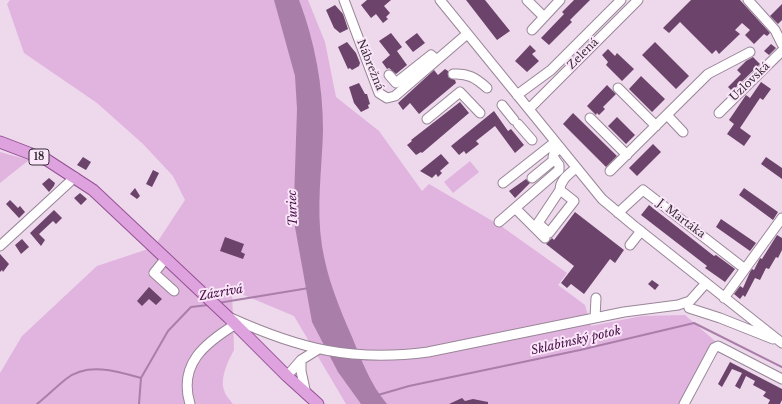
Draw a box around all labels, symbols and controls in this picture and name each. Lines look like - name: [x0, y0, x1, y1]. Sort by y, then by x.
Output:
- street label: Zelená: [565, 36, 601, 72]
- street label: Nábrežná: [354, 37, 386, 93]
- street label: Uzlovská: [727, 60, 773, 104]
- road number: 18: [29, 149, 49, 165]
- water label: Turiec: [285, 190, 301, 226]
- street label: J. Martáka: [654, 197, 708, 241]
- water label: Zázrivá: [198, 282, 244, 304]
- water label: Sklabinský potok: [530, 324, 622, 358]

